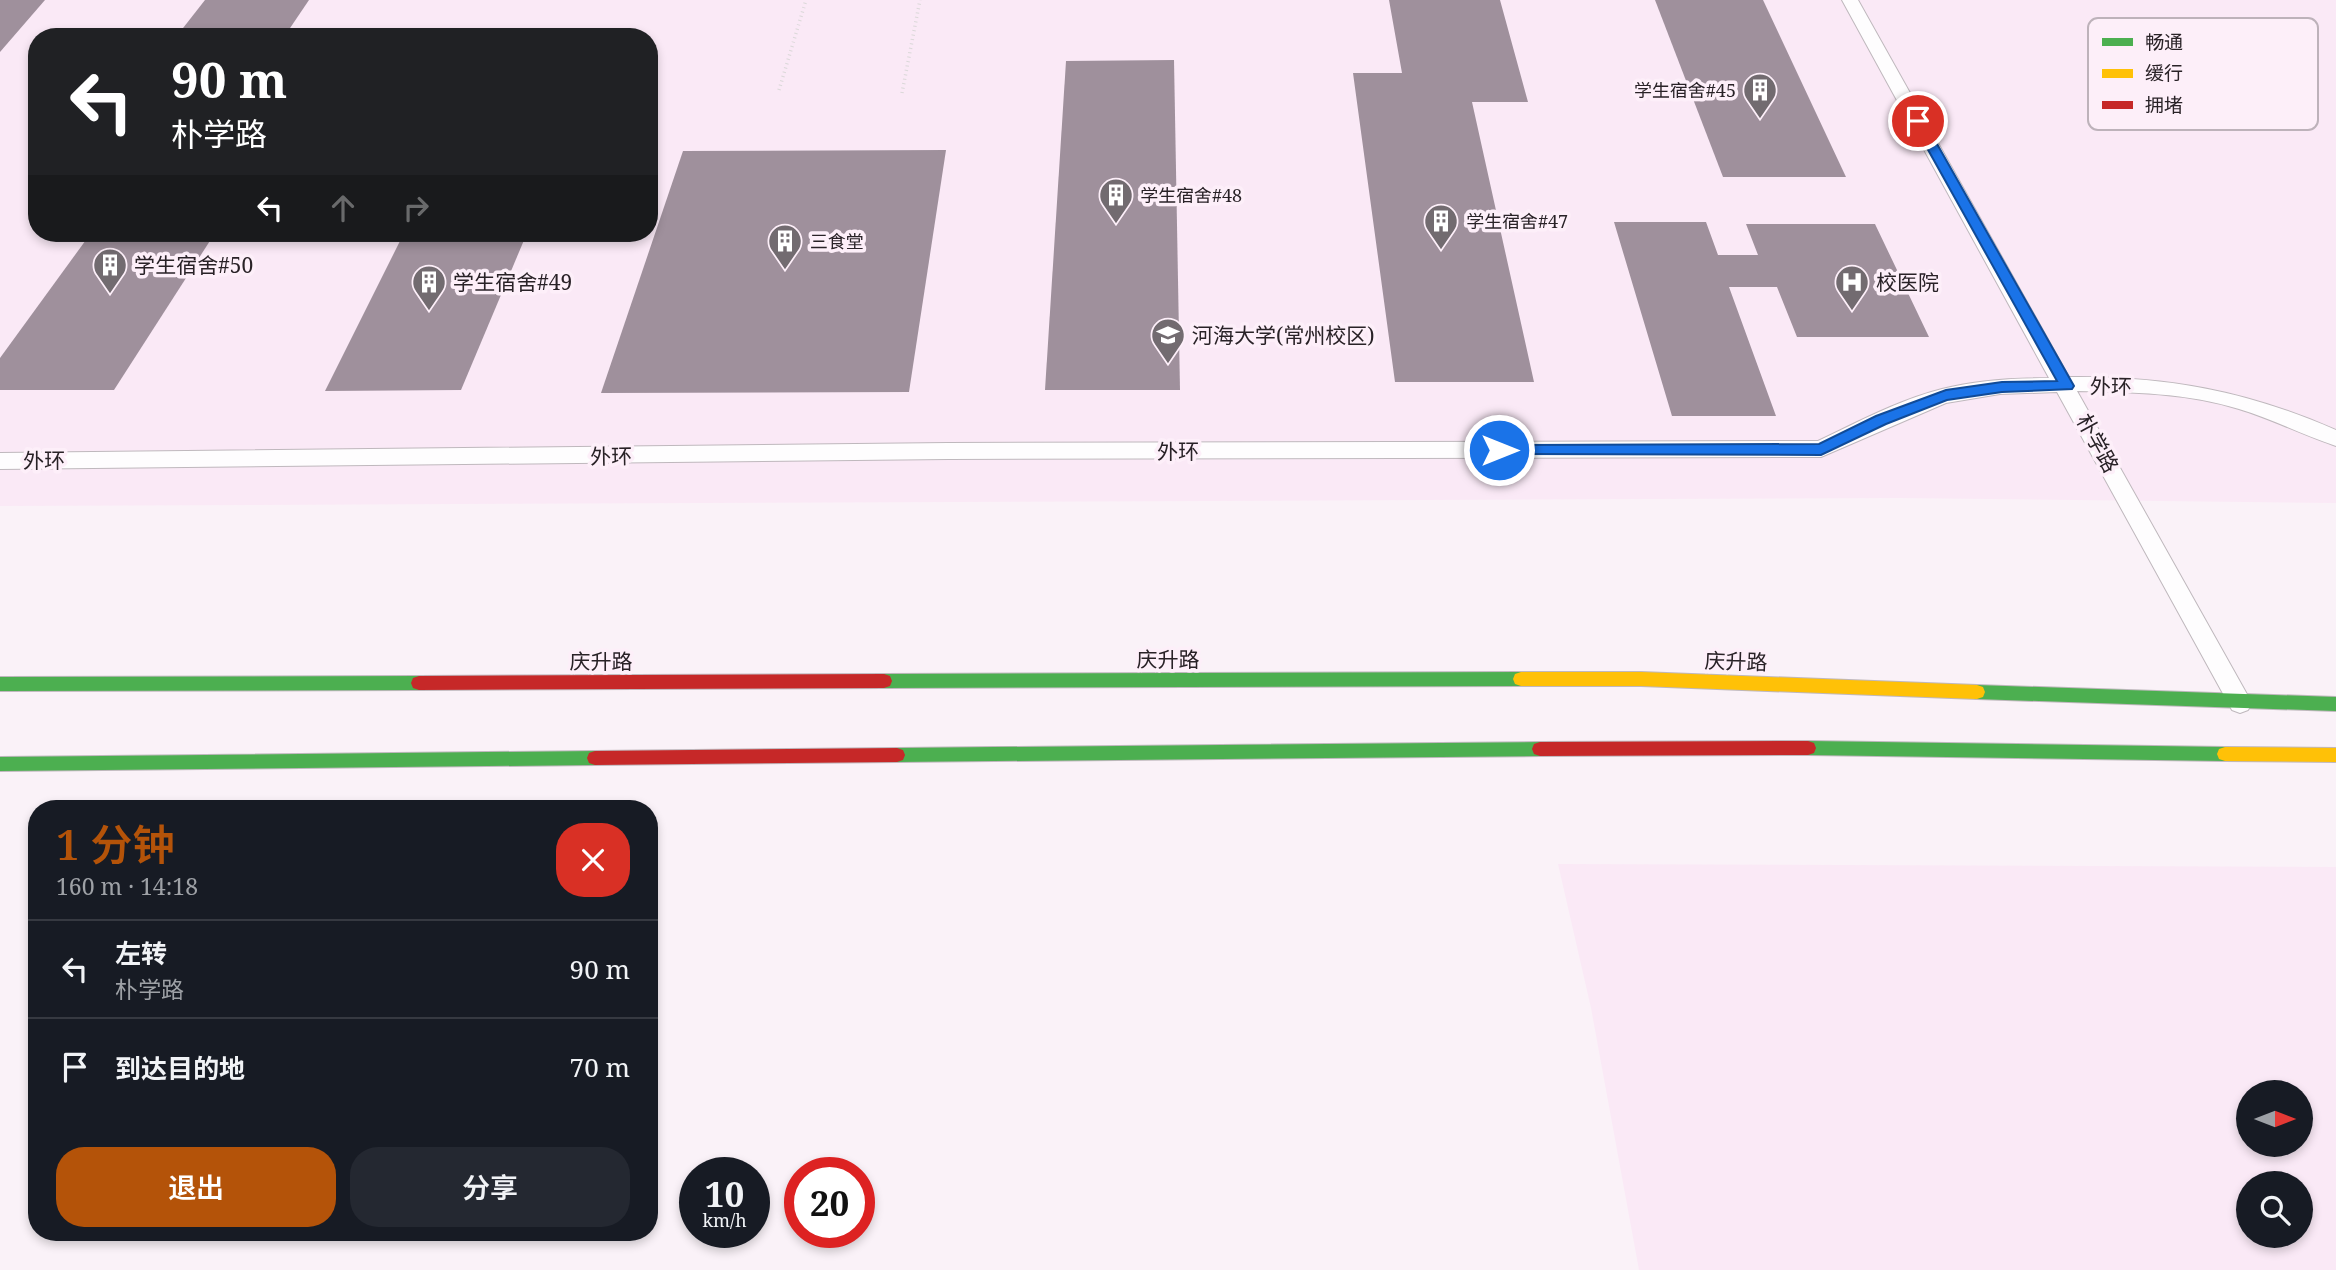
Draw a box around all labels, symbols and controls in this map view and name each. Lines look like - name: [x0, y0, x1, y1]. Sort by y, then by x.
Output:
- legend: [2088, 18, 2318, 130]
- text: 畅通: [2145, 29, 2183, 55]
- text: 90 m: [171, 46, 287, 112]
- icon: left: [56, 56, 147, 147]
- text: 缓行: [2145, 60, 2183, 86]
- building icon: 学生宿舍#45: [1741, 71, 1779, 120]
- place label: 学生宿舍#45: [1634, 78, 1736, 102]
- pin: [1888, 91, 1948, 151]
- text: 拥堵: [2145, 92, 2183, 118]
- icon: arrive: [1899, 102, 1937, 140]
- text: 朴学路: [171, 112, 267, 155]
- building icon: 学生宿舍#48: [1097, 176, 1135, 225]
- place label: 学生宿舍#48: [1140, 183, 1242, 207]
- icon: left: [251, 189, 289, 227]
- icon: ahead: [324, 189, 362, 227]
- icon: right: [397, 189, 435, 227]
- building icon: 学生宿舍#47: [1422, 202, 1460, 251]
- place label: 学生宿舍#47: [1466, 209, 1568, 233]
- building icon: 三食堂: [766, 222, 804, 271]
- place label: 三食堂: [810, 229, 864, 253]
- building icon: 学生宿舍#50: [91, 246, 129, 295]
- place label: 学生宿舍#50: [134, 251, 253, 279]
- building icon: 学生宿舍#49: [410, 263, 448, 312]
- hospital icon: 校医院: [1833, 263, 1871, 312]
- place label: 学生宿舍#49: [453, 268, 572, 296]
- place label: 校医院: [1876, 268, 1939, 296]
- school or university icon: 河海大学(常州校区): [1149, 316, 1187, 365]
- place label: 河海大学(常州校区): [1192, 321, 1375, 349]
- street label: 外环: [2090, 372, 2132, 400]
- street label: 朴学路: [2070, 409, 2126, 477]
- position arrow: [1462, 413, 1536, 487]
- street label: 外环: [1157, 437, 1199, 465]
- street label: 外环: [590, 442, 632, 470]
- street label: 外环: [23, 446, 65, 474]
- street label: 庆升路: [1137, 645, 1200, 673]
- street label: 庆升路: [1704, 646, 1768, 676]
- street label: 庆升路: [570, 647, 633, 675]
- text: 1 分钟: [56, 815, 175, 872]
- button: close: [556, 823, 630, 897]
- text: 160 m · 14:18: [56, 870, 198, 902]
- text: 左转: [115, 935, 167, 971]
- icon: left: [56, 950, 94, 988]
- text: 90 m: [570, 951, 630, 987]
- text: 朴学路: [115, 973, 184, 1005]
- icon: arrive: [56, 1048, 94, 1086]
- text: 70 m: [570, 1049, 630, 1085]
- text: 到达目的地: [115, 1050, 245, 1086]
- north arrow: [2236, 1080, 2314, 1157]
- map controls: [2236, 1080, 2313, 1248]
- button: 退出: [56, 1147, 336, 1227]
- button: 分享: [350, 1147, 630, 1227]
- speed limit sign: 20: [784, 1157, 875, 1248]
- text: 10: [705, 1170, 744, 1217]
- button: search: [2236, 1171, 2313, 1248]
- text: km/h: [702, 1208, 747, 1232]

